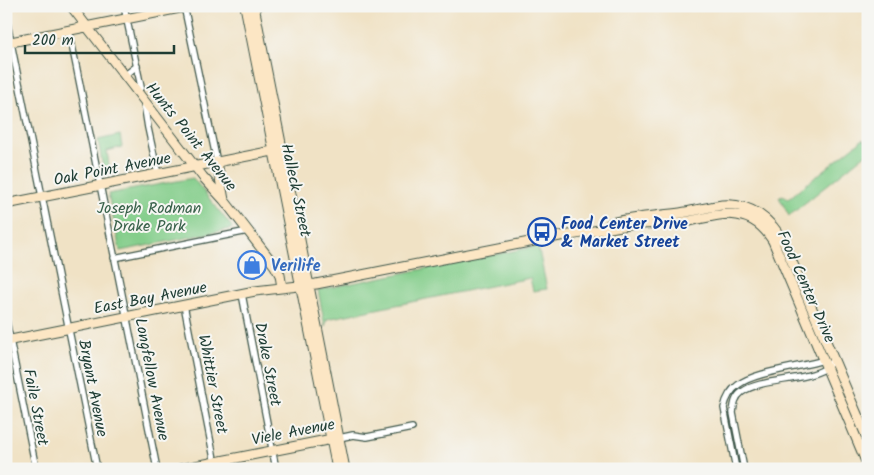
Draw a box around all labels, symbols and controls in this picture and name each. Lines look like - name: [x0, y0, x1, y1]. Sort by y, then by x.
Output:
- scale bar: [25, 22, 174, 54]
- text: 200 m: [32, 29, 74, 53]
- street label: Hunts Point Avenue: [139, 77, 243, 197]
- street label: Halleck Street: [273, 141, 318, 240]
- street label: Oak Point Avenue: [51, 146, 173, 193]
- park label: Joseph Rodman Drake Park: [97, 196, 201, 239]
- place label: Food Center Drive & Market Street: [561, 212, 688, 255]
- bus stop icon: Food Center Drive & Market Street: [527, 217, 557, 247]
- street label: Food Center Drive: [770, 226, 842, 347]
- shop icon: Verilife: [237, 250, 267, 280]
- place label: Verilife: [271, 254, 321, 279]
- street label: East Bay Avenue: [91, 275, 209, 322]
- street label: Longfellow Avenue: [127, 316, 176, 443]
- street label: Drake Street: [247, 320, 288, 409]
- street label: Whittier Street: [191, 333, 235, 437]
- street label: Bryant Avenue: [71, 337, 114, 439]
- street label: Faile Street: [16, 367, 55, 449]
- street label: Viele Avenue: [250, 412, 337, 453]

